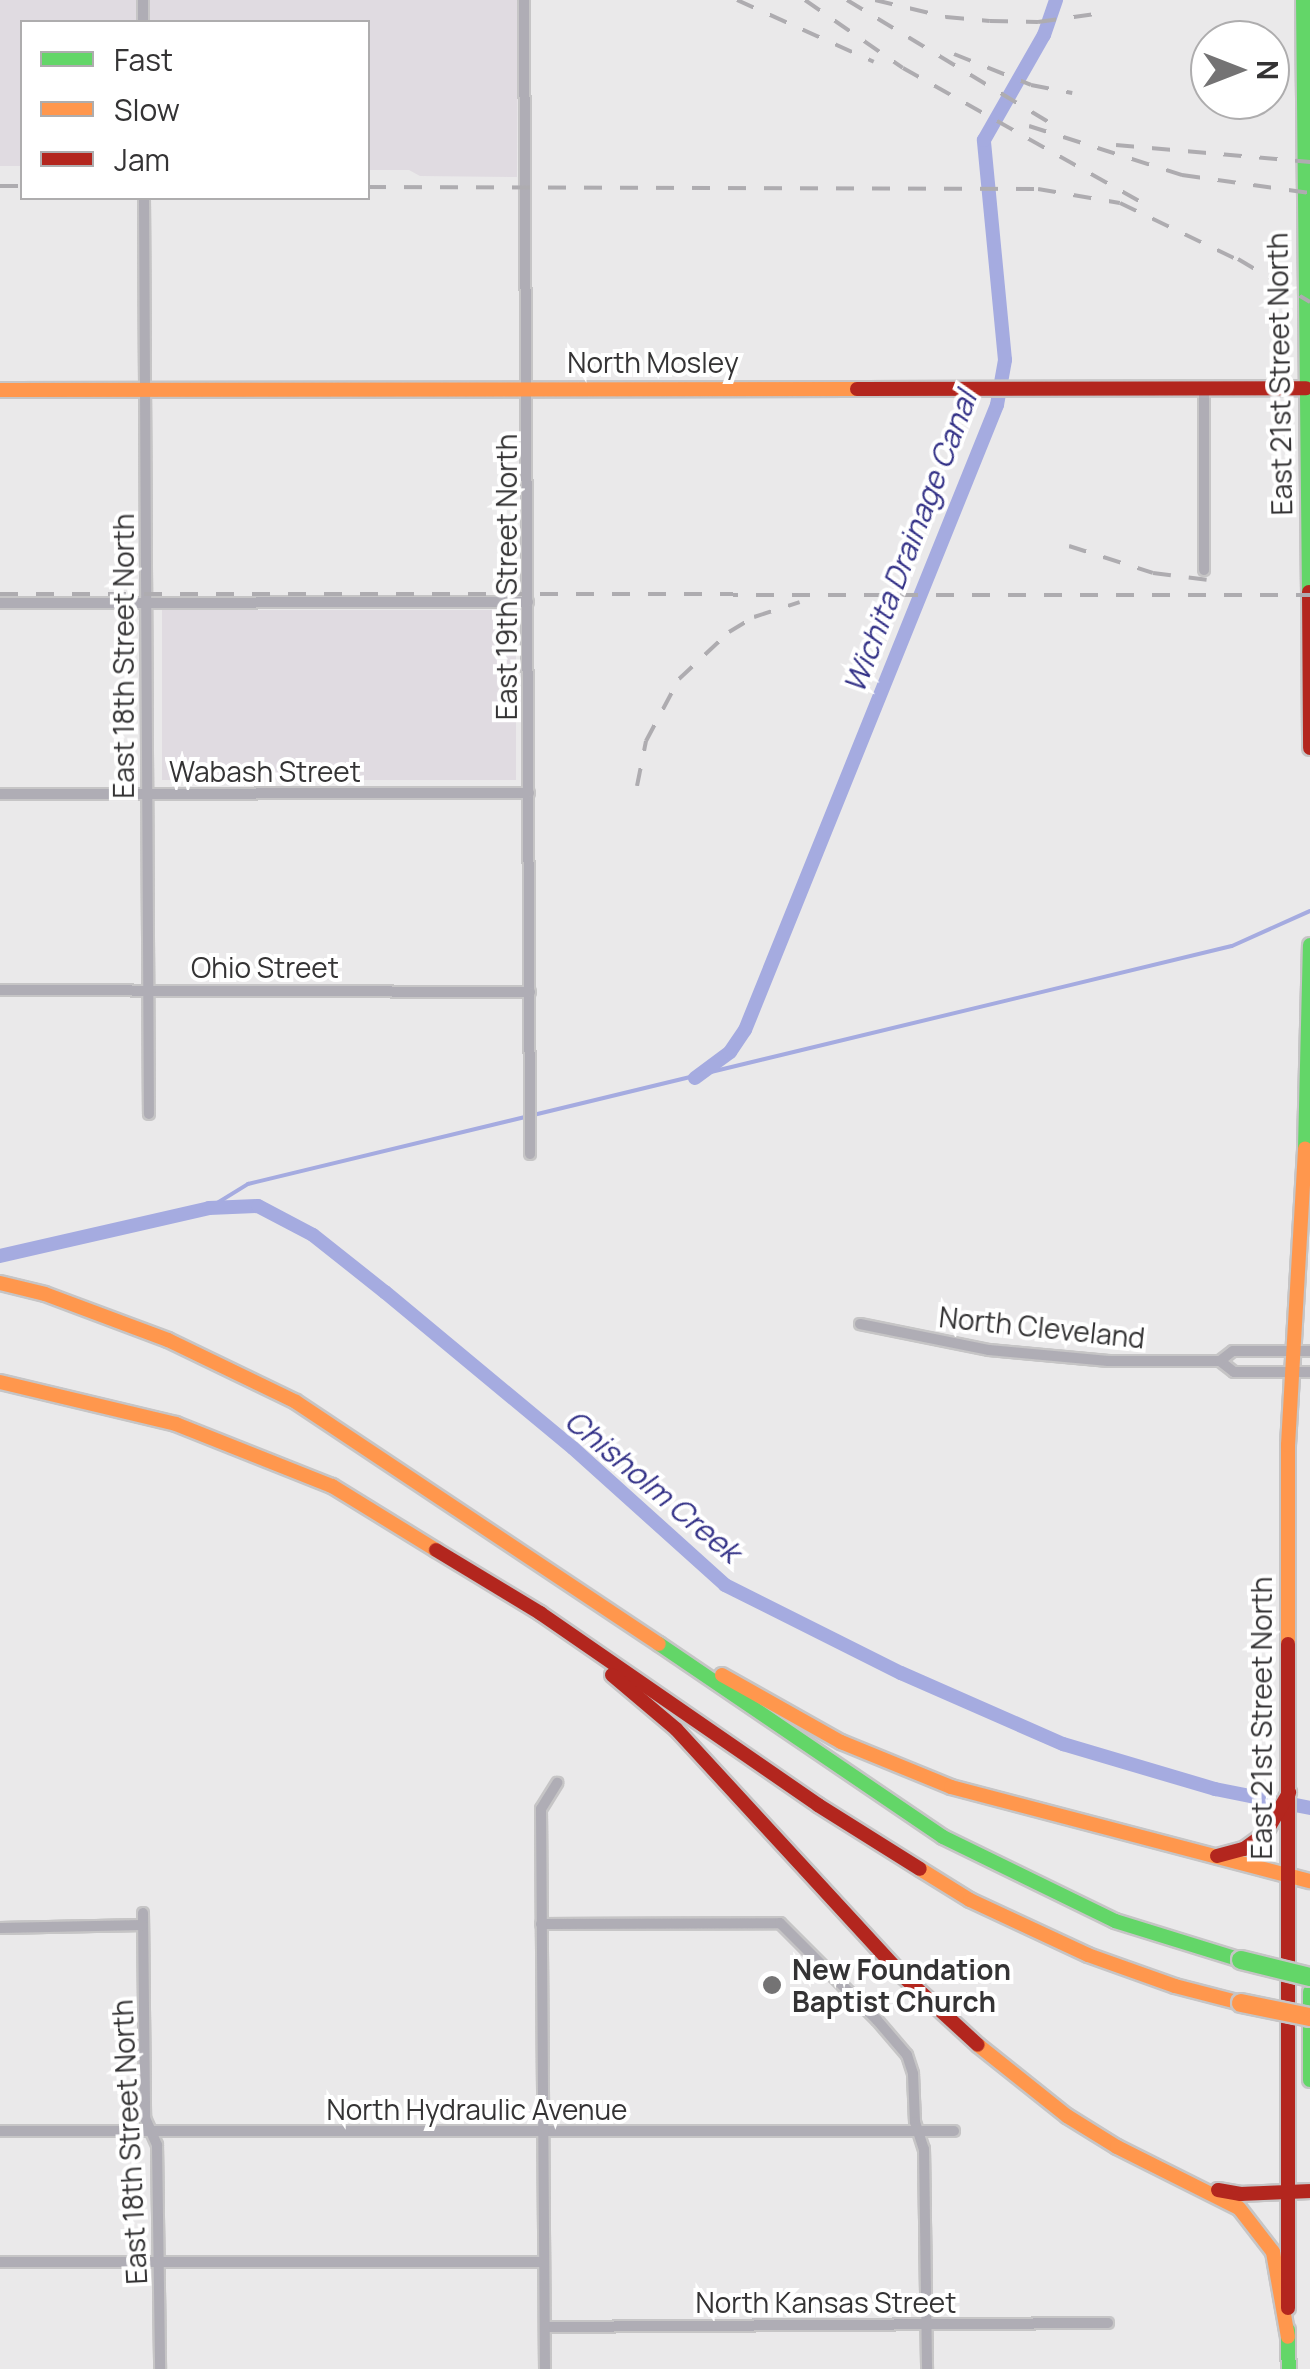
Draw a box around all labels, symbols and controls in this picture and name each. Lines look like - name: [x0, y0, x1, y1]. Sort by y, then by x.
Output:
- legend: [20, 20, 370, 200]
- north arrow: [1190, 20, 1290, 120]
- text: Fast: [114, 39, 173, 80]
- text: N: [1249, 60, 1287, 80]
- text: Slow: [114, 89, 180, 130]
- text: Jam: [114, 139, 170, 180]
- street label: East 21st Street North: [1260, 232, 1298, 516]
- street label: North Mosley: [567, 345, 739, 379]
- water label: Wichita Drainage Canal: [836, 386, 984, 698]
- street label: East 19th Street North: [489, 434, 523, 720]
- street label: East 18th Street North: [106, 513, 140, 799]
- street label: Wabash Street: [169, 754, 361, 788]
- street label: Ohio Street: [191, 950, 339, 984]
- street label: North Cleveland: [937, 1299, 1147, 1355]
- water label: Chisholm Creek: [558, 1402, 748, 1570]
- street label: East 21st Street North: [1244, 1577, 1278, 1859]
- place label: New Foundation Baptist Church: [792, 1952, 1011, 2018]
- marker: New Foundation Baptist Church: [761, 1974, 783, 1996]
- street label: East 18th Street North: [105, 1999, 153, 2285]
- street label: North Hydraulic Avenue: [327, 2092, 627, 2126]
- street label: North Kansas Street: [696, 2285, 956, 2319]

